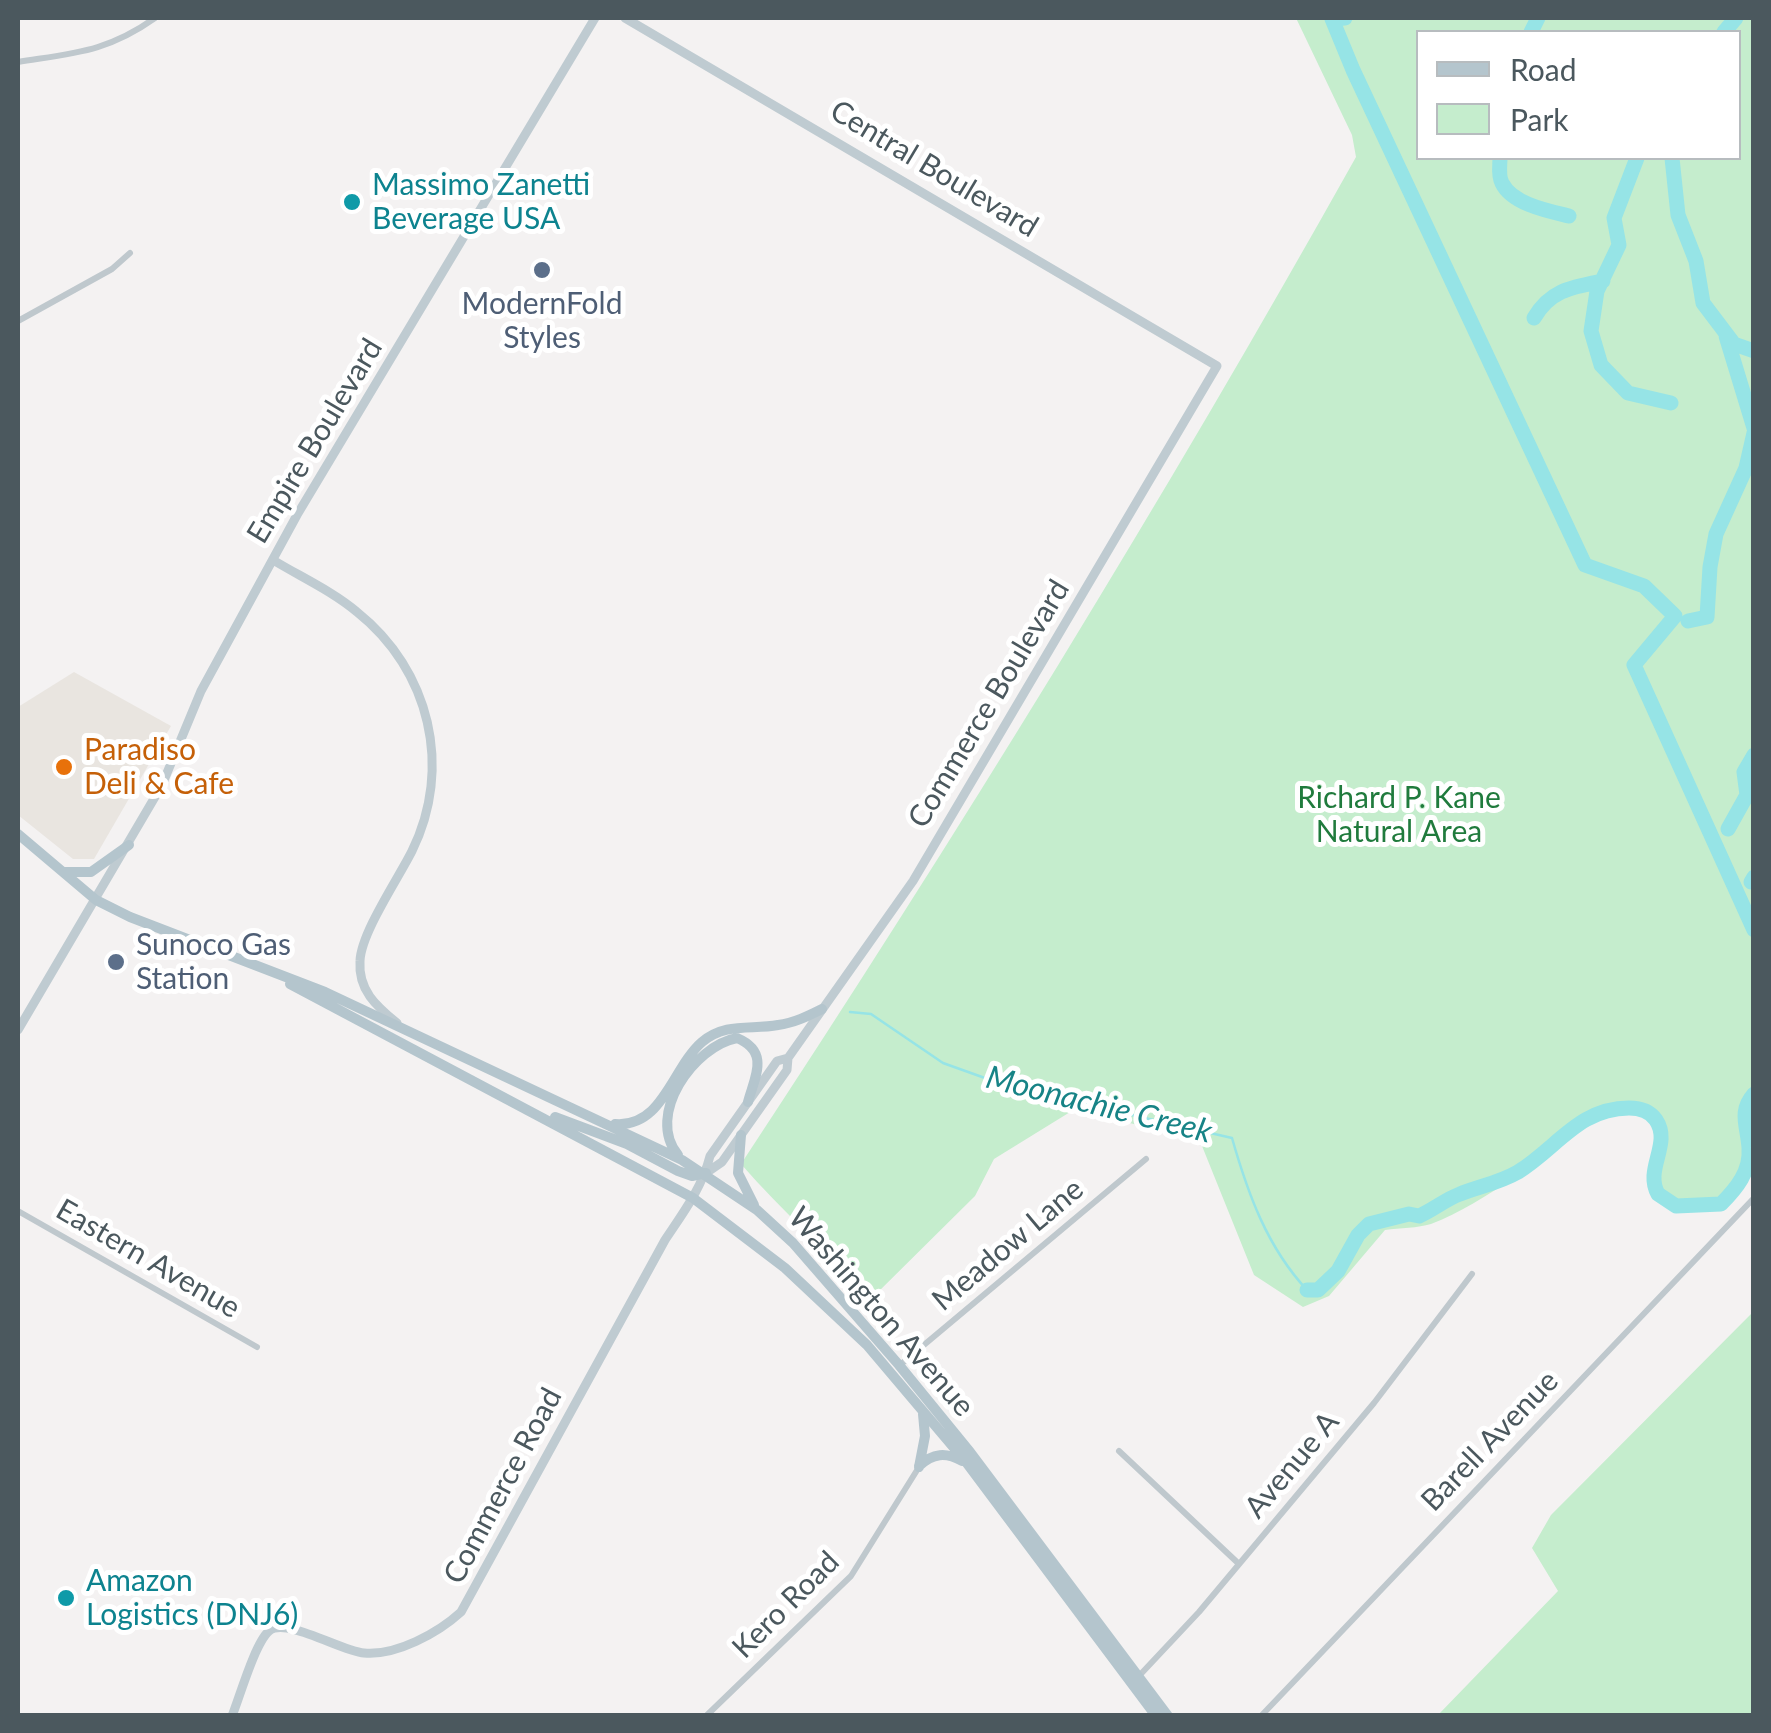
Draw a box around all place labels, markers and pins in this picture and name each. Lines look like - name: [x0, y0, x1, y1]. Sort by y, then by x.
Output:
- place label: Massimo Zanetti Beverage USA: [372, 167, 590, 238]
- marker: Massimo Zanetti Beverage USA: [341, 191, 363, 213]
- marker: ModernFold Styles: [531, 259, 553, 281]
- place label: ModernFold Styles: [462, 286, 622, 356]
- place label: Paradiso Deli & Cafe: [84, 732, 234, 802]
- marker: Paradiso Deli & Cafe: [53, 756, 75, 778]
- place label: Sunoco Gas Station: [136, 927, 291, 998]
- marker: Sunoco Gas Station: [105, 951, 127, 973]
- place label: Amazon Logistics (DNJ6): [86, 1563, 298, 1634]
- marker: Amazon Logistics (DNJ6): [55, 1587, 77, 1609]

